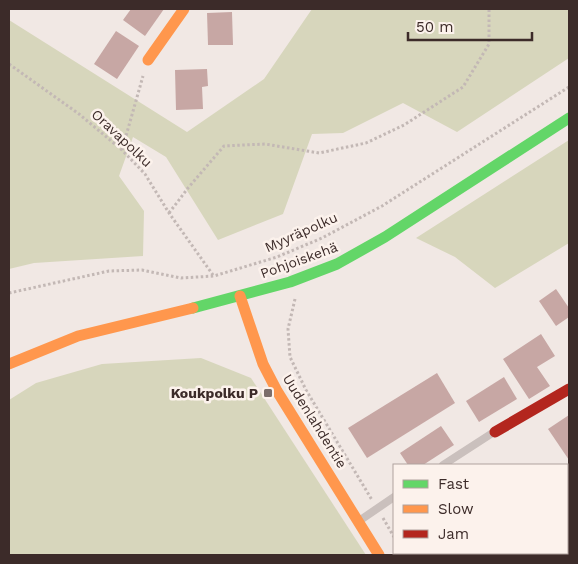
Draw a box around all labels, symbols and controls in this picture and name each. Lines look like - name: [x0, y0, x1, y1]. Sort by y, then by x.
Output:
- scale bar: [408, 10, 532, 42]
- text: 50 m: [416, 18, 453, 36]
- street label: Oravapolku: [89, 106, 155, 170]
- street label: Myyräpolku: [262, 209, 340, 255]
- street label: Pohjoiskehä: [258, 239, 340, 281]
- street label: Uudenlahdentie: [280, 371, 350, 471]
- place label: Koukpolku P: [171, 385, 258, 401]
- marker: Koukpolku P: [262, 387, 274, 399]
- legend: [393, 464, 568, 554]
- text: Fast: [438, 475, 470, 493]
- text: Slow: [438, 500, 474, 518]
- text: Jam: [438, 525, 469, 543]

